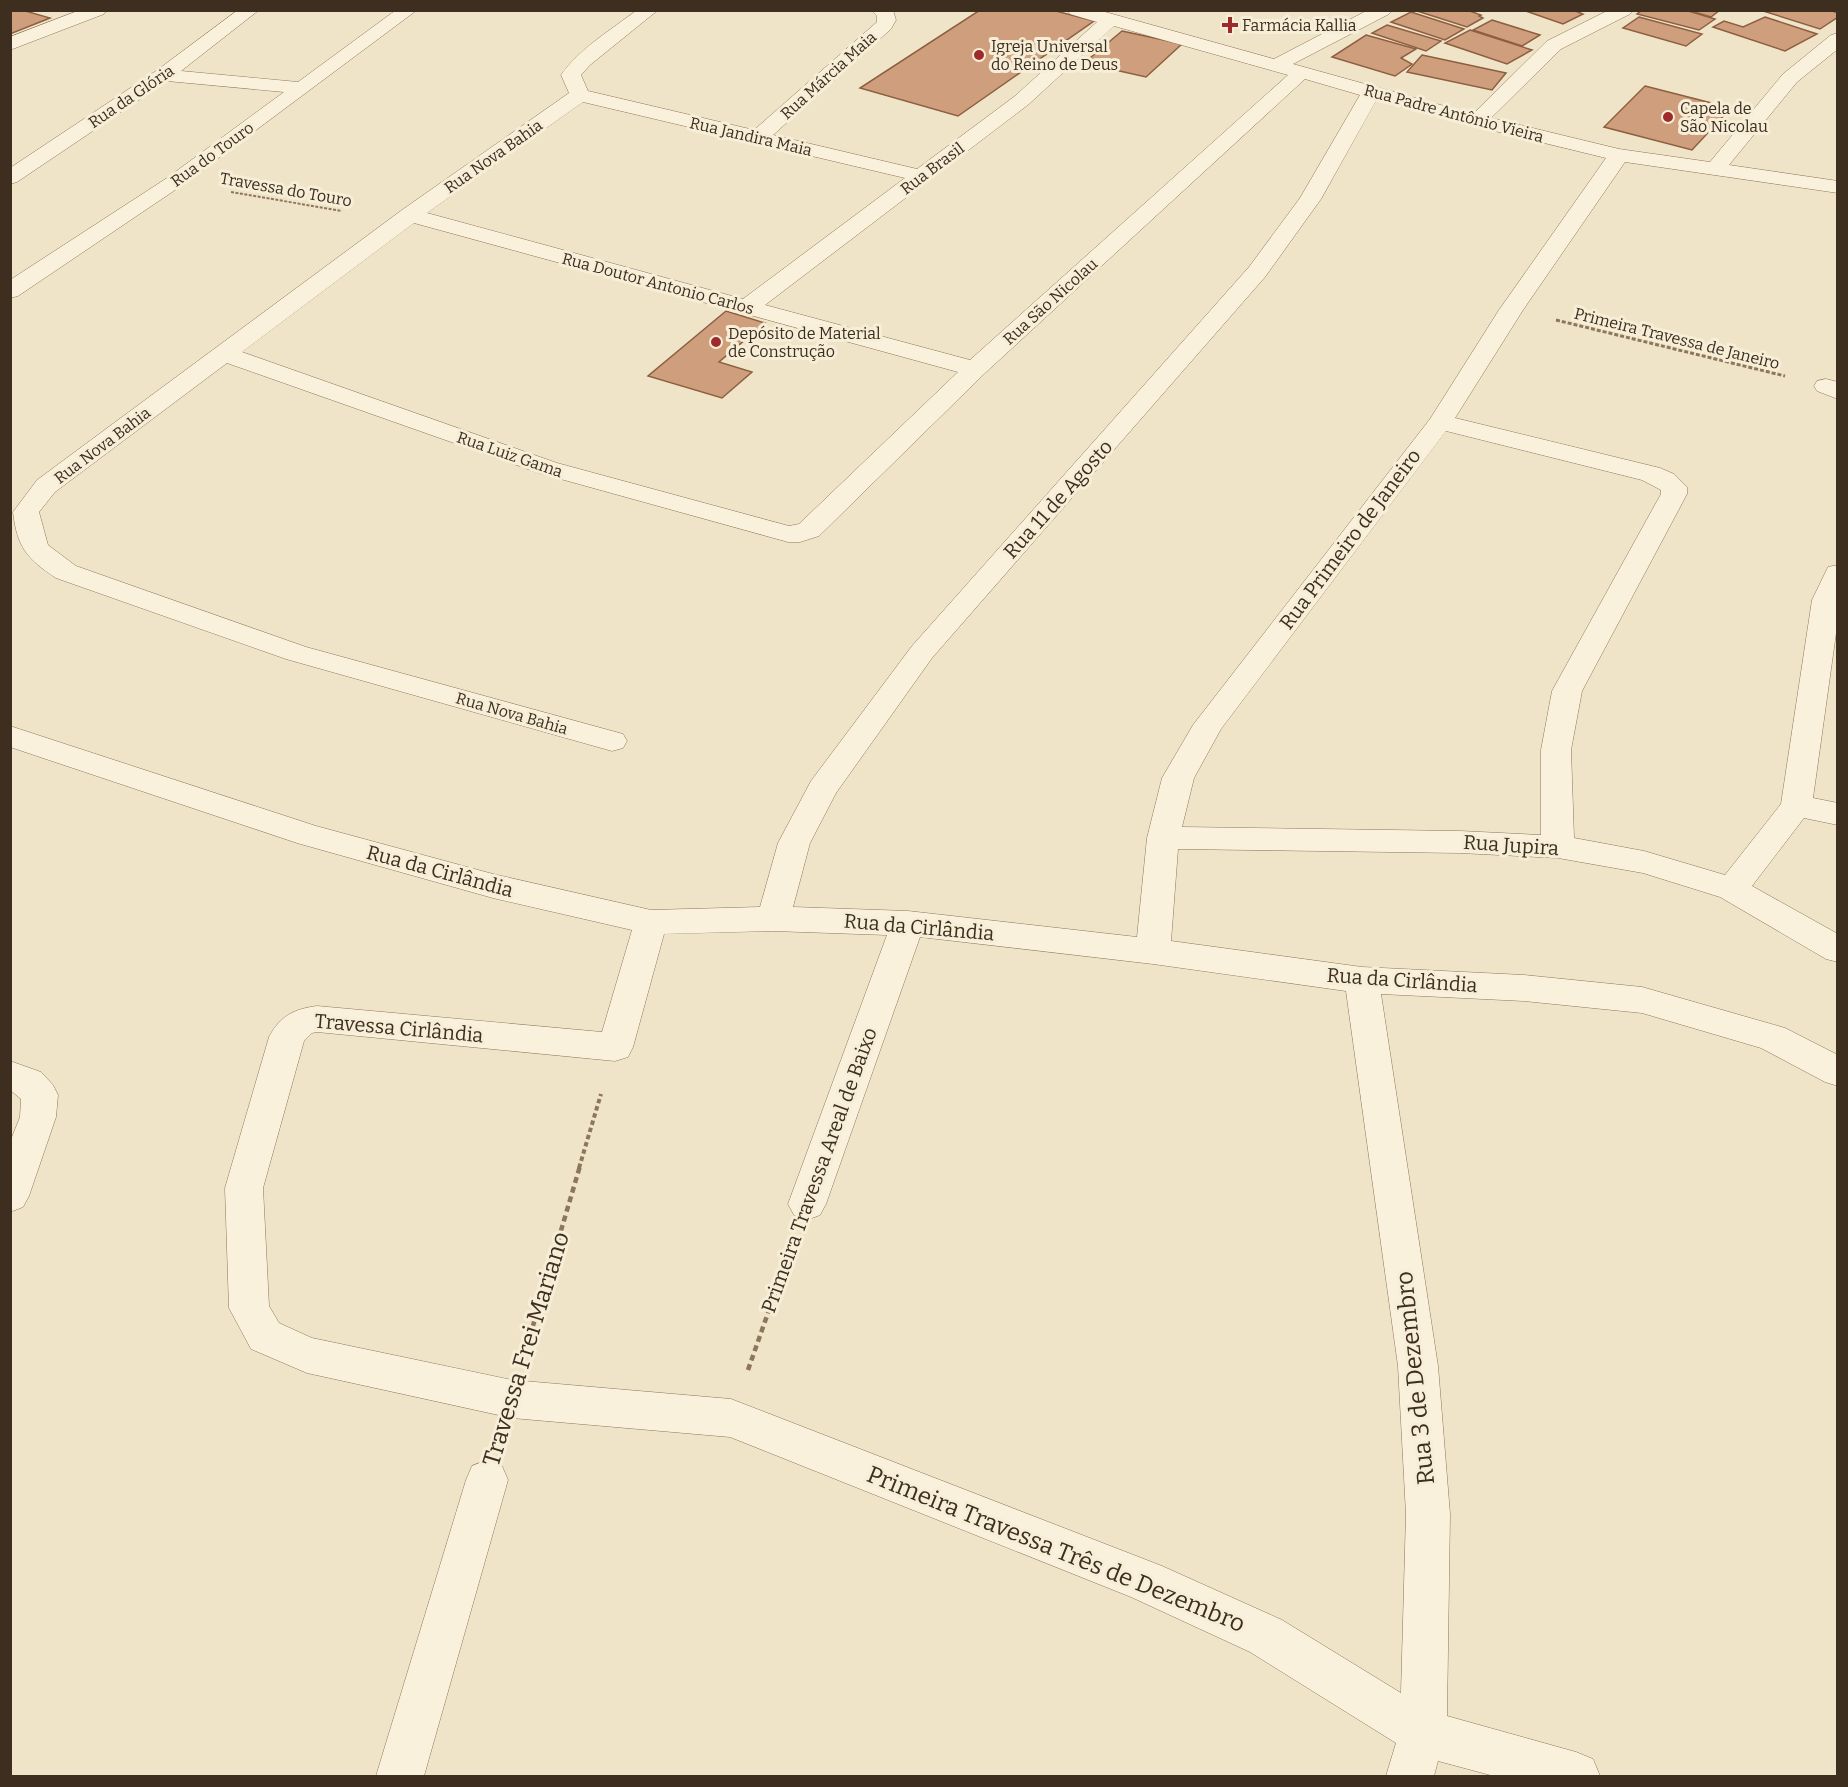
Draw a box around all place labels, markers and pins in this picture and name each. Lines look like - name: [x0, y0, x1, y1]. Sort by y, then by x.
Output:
- place label: Farmácia Kallia: [1242, 16, 1357, 35]
- marker: Farmácia Kallia: [1223, 18, 1237, 32]
- place label: Igreja Universal do Reino de Deus: [991, 37, 1118, 74]
- marker: Igreja Universal do Reino de Deus: [972, 48, 986, 62]
- place label: Capela de São Nicolau: [1680, 99, 1768, 136]
- marker: Capela de São Nicolau: [1661, 110, 1675, 124]
- place label: Depósito de Material de Construção: [728, 324, 881, 361]
- marker: Depósito de Material de Construção: [709, 335, 723, 349]

